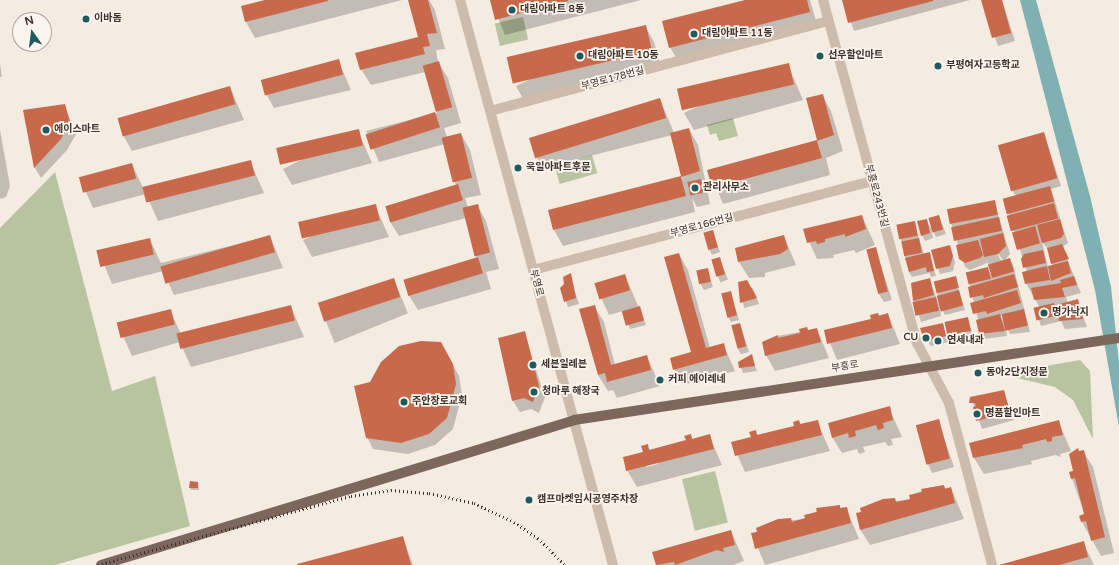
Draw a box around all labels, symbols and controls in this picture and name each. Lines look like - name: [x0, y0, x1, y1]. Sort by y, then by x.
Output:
- place label: 대림아파트 8동: [520, 4, 584, 16]
- marker: 대림아파트 8동: [507, 5, 517, 15]
- north arrow: [12, 12, 52, 52]
- text: N: [23, 13, 35, 28]
- place label: 이바돔: [94, 13, 122, 25]
- marker: 이바돔: [81, 14, 91, 24]
- place label: 대림아파트 11동: [702, 28, 772, 40]
- marker: 대림아파트 11동: [689, 29, 699, 39]
- place label: 대림아파트 10동: [588, 50, 658, 62]
- place label: 선우할인마트: [828, 50, 883, 62]
- marker: 대림아파트 10동: [575, 51, 585, 61]
- marker: 선우할인마트: [815, 51, 825, 61]
- place label: 부평여자고등학교: [946, 60, 1020, 72]
- marker: 부평여자고등학교: [933, 61, 943, 71]
- street label: 부영로178번길: [580, 65, 646, 93]
- place label: 에이스마트: [54, 124, 100, 136]
- marker: 에이스마트: [41, 125, 51, 135]
- place label: 욱일아파트후문: [526, 162, 590, 174]
- marker: 욱일아파트후문: [513, 163, 523, 173]
- street label: 부흥로243번길: [862, 163, 890, 229]
- place label: 관리사무소: [703, 182, 749, 194]
- marker: 관리사무소: [690, 183, 700, 193]
- street label: 부영로166번길: [669, 212, 735, 240]
- street label: 부영로: [527, 268, 545, 298]
- place label: 명가낙지: [1052, 307, 1089, 319]
- marker: 명가낙지: [1039, 308, 1049, 318]
- place label: CU: [903, 332, 918, 344]
- marker: CU: [921, 333, 931, 343]
- marker: 연세내과: [932, 335, 944, 347]
- place label: 연세내과: [947, 335, 984, 347]
- place label: 세븐일레븐: [541, 359, 587, 371]
- street label: 부흥로: [830, 359, 860, 375]
- marker: 세븐일레븐: [528, 360, 538, 370]
- place label: 동아2단지정문: [986, 367, 1047, 379]
- marker: 동아2단지정문: [973, 368, 983, 378]
- place label: 커피 에이레네: [668, 374, 726, 386]
- marker: 커피 에이레네: [655, 375, 665, 385]
- place label: 청마루 해장국: [542, 386, 600, 398]
- marker: 청마루 해장국: [529, 387, 539, 397]
- place label: 주안장로교회: [412, 396, 467, 408]
- marker: 주안장로교회: [399, 397, 409, 407]
- place label: 명품할인마트: [985, 408, 1040, 420]
- marker: 명품할인마트: [972, 409, 982, 419]
- place label: 캠프마켓임시공영주차장: [537, 494, 638, 506]
- marker: 캠프마켓임시공영주차장: [524, 495, 534, 505]

